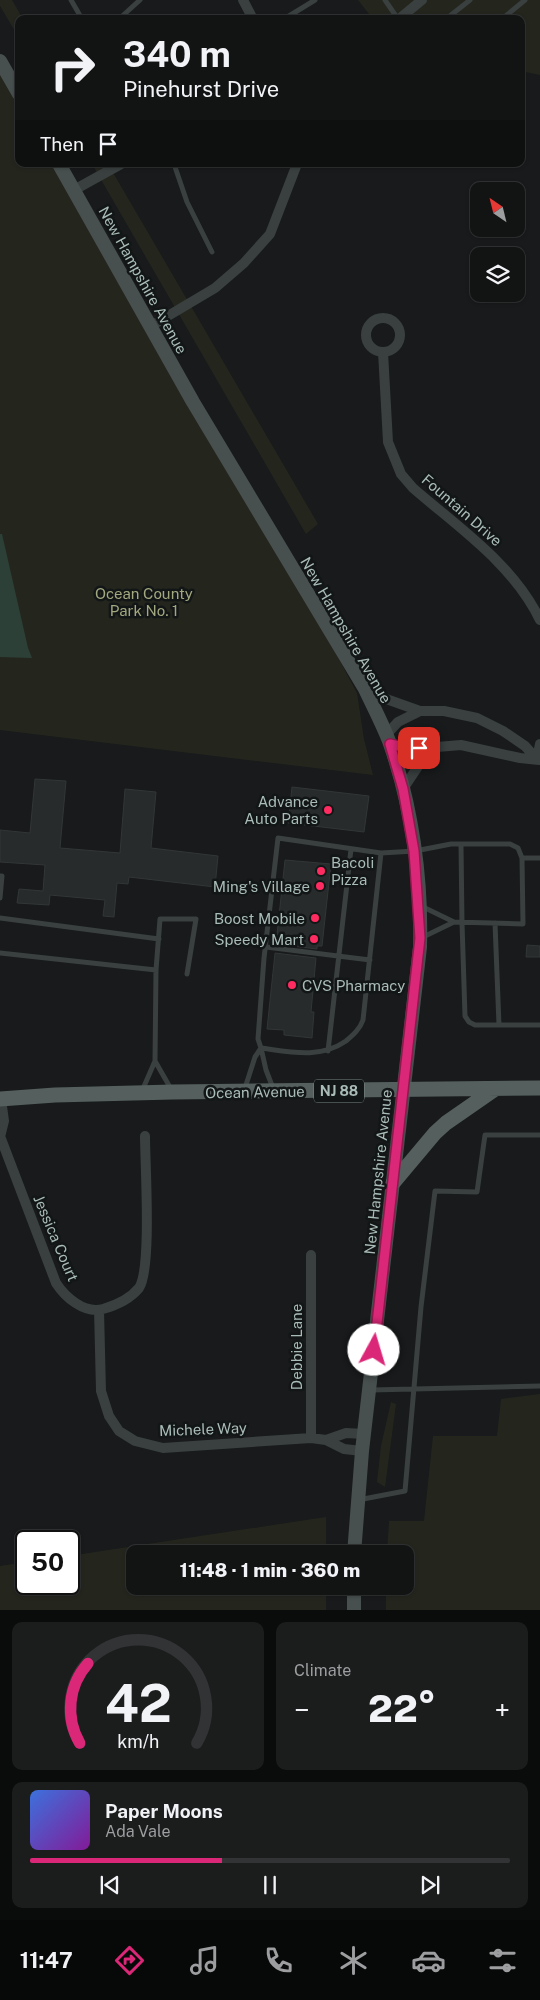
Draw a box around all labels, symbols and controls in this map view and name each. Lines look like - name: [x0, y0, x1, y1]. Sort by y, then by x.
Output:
- text: 340 m: [123, 34, 231, 75]
- icon: right: [40, 35, 105, 100]
- text: Pinehurst Drive: [123, 76, 279, 102]
- icon: arrive: [94, 130, 122, 158]
- text: Then: [40, 133, 84, 155]
- north arrow: [470, 182, 525, 238]
- map controls: [470, 182, 525, 302]
- street label: New Hampshire Avenue: [95, 203, 191, 357]
- button: layers: [470, 247, 525, 302]
- street label: Fountain Drive: [419, 471, 505, 549]
- street label: New Hampshire Avenue: [297, 554, 395, 706]
- park label: Ocean County Park No. 1: [95, 585, 193, 619]
- pin: [398, 727, 440, 769]
- icon: arrive: [405, 734, 433, 762]
- place label: Advance Auto Parts: [244, 793, 318, 827]
- marker: Advance Auto Parts: [322, 804, 334, 816]
- place label: Bacoli Pizza: [331, 854, 374, 888]
- marker: Bacoli Pizza: [315, 865, 327, 877]
- place label: Ming's Village: [213, 878, 310, 895]
- marker: Ming's Village: [314, 880, 326, 892]
- place label: Boost Mobile: [214, 910, 305, 927]
- marker: Boost Mobile: [309, 912, 321, 924]
- place label: Speedy Mart: [214, 931, 304, 948]
- marker: Speedy Mart: [308, 933, 320, 945]
- place label: CVS Pharmacy: [302, 977, 405, 994]
- marker: CVS Pharmacy: [286, 979, 298, 991]
- road number: NJ 88: [314, 1080, 364, 1102]
- street label: Ocean Avenue: [205, 1083, 305, 1101]
- street label: New Hampshire Avenue: [361, 1089, 395, 1255]
- street label: Jessica Court: [30, 1192, 82, 1284]
- street label: Debbie Lane: [288, 1304, 305, 1390]
- position arrow: [347, 1323, 399, 1375]
- street label: Michele Way: [159, 1419, 247, 1439]
- speed limit sign: 50: [15, 1530, 80, 1595]
- text: 11:48 · 1 min · 360 m: [180, 1559, 360, 1581]
- text: Climate: [294, 1661, 351, 1680]
- text: 42: [104, 1673, 172, 1734]
- text: 22°: [368, 1686, 436, 1731]
- text: −: [294, 1693, 310, 1726]
- text: +: [494, 1693, 510, 1726]
- text: km/h: [117, 1731, 159, 1752]
- text: Paper Moons: [105, 1800, 223, 1822]
- text: Ada Vale: [105, 1822, 170, 1841]
- icon: previous: [96, 1871, 124, 1899]
- icon: pause: [256, 1871, 284, 1899]
- icon: next: [416, 1871, 444, 1899]
- icon: directions: [112, 1943, 147, 1978]
- icon: music: [187, 1943, 222, 1978]
- icon: phone: [261, 1943, 296, 1978]
- icon: climate: [336, 1943, 371, 1978]
- icon: car: [411, 1943, 446, 1978]
- icon: filters: [485, 1943, 520, 1978]
- text: 11:47: [20, 1947, 73, 1973]

